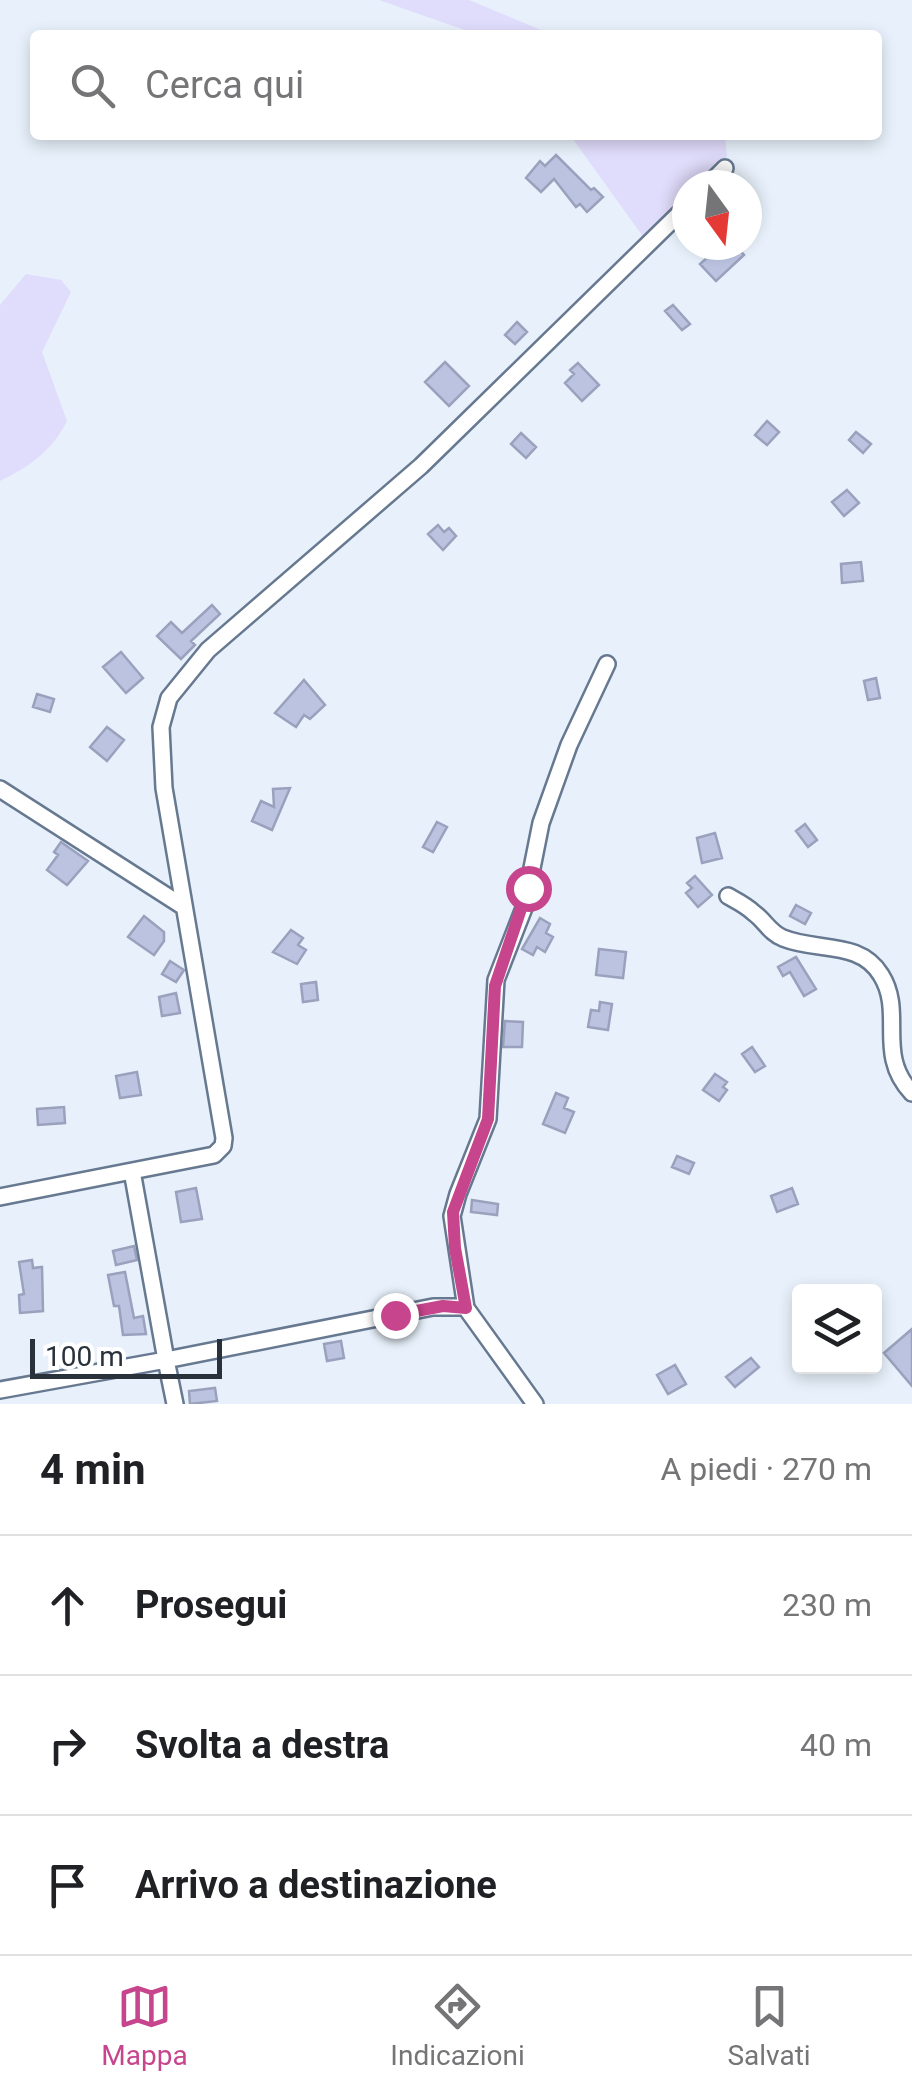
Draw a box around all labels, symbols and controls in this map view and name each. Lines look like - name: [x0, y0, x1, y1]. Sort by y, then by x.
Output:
- search box: [30, 30, 882, 140]
- icon: search: [65, 58, 120, 113]
- text: Cerca qui: [145, 63, 304, 107]
- north arrow: [672, 170, 762, 260]
- route start: [506, 866, 552, 912]
- map controls: [792, 1284, 882, 1374]
- button: layers: [792, 1284, 882, 1374]
- route end: [373, 1293, 419, 1339]
- scale bar: [30, 1334, 222, 1378]
- text: 100 m: [45, 1340, 124, 1373]
- text: 4 min: [40, 1445, 146, 1494]
- text: A piedi · 270 m: [660, 1450, 872, 1488]
- icon: ahead: [40, 1578, 95, 1633]
- text: Prosegui: [135, 1583, 287, 1627]
- text: 230 m: [782, 1586, 872, 1624]
- icon: right: [40, 1718, 95, 1773]
- text: Svolta a destra: [135, 1723, 389, 1767]
- text: 40 m: [800, 1726, 872, 1764]
- icon: arrive: [40, 1858, 95, 1913]
- text: Arrivo a destinazione: [135, 1863, 497, 1907]
- tab: Mappa: [101, 1979, 188, 2072]
- tab: Indicazioni: [390, 1979, 525, 2072]
- tab: Salvati: [727, 1979, 811, 2072]

